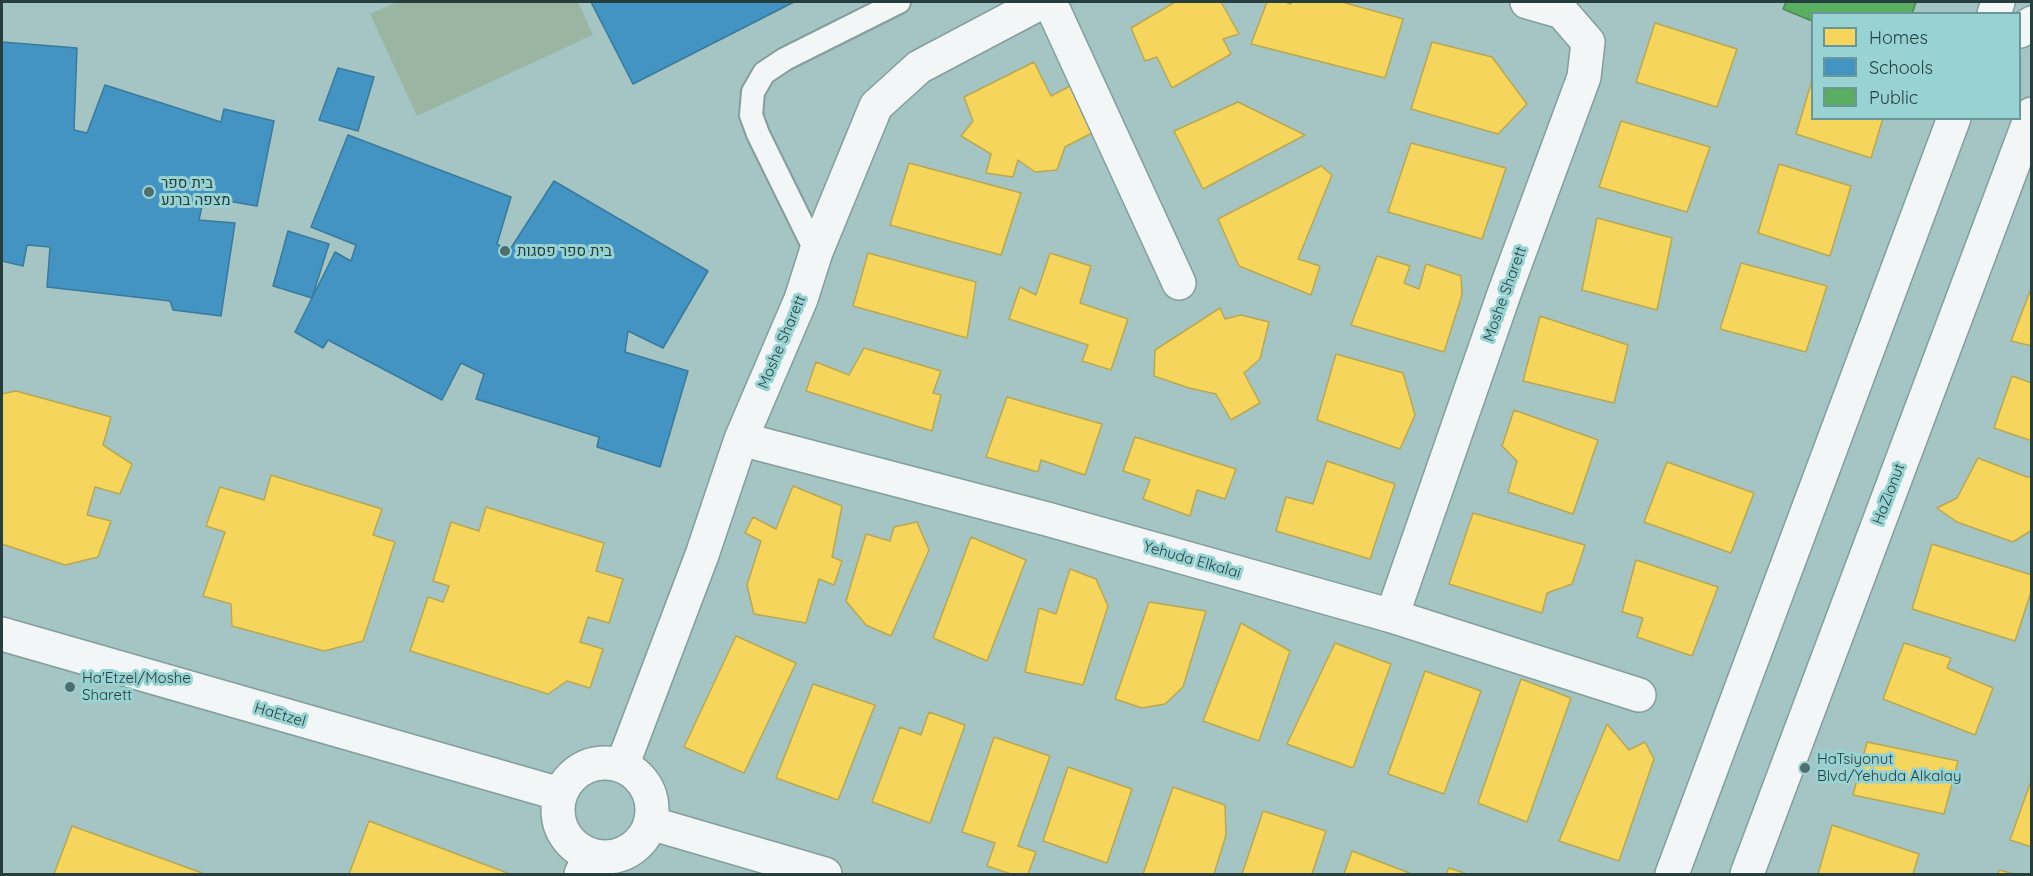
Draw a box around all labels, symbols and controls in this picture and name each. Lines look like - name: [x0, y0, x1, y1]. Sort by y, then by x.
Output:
- legend: [1811, 12, 2021, 120]
- text: Homes: [1869, 26, 1928, 49]
- text: Schools: [1869, 56, 1933, 79]
- text: Public: [1869, 86, 1918, 109]
- place label: בית ספר מצפה ברנע: [161, 174, 230, 209]
- marker: בית ספר מצפה ברנע: [142, 185, 156, 199]
- place label: בית ספר פסגות: [517, 242, 612, 260]
- marker: בית ספר פסגות: [498, 244, 512, 258]
- street label: Moshe Sharett: [1479, 244, 1531, 344]
- street label: Moshe Sharett: [754, 293, 810, 391]
- street label: HaZionut: [1869, 461, 1909, 527]
- street label: Yehuda Elkalai: [1141, 538, 1243, 582]
- place label: Ha'Etzel/Moshe Sharett: [82, 669, 191, 704]
- marker: Ha'Etzel/Moshe Sharett: [63, 680, 77, 694]
- street label: HaEtzel: [252, 699, 308, 731]
- place label: HaTsiyonut Blvd/Yehuda Alkalay: [1817, 750, 1961, 785]
- marker: HaTsiyonut Blvd/Yehuda Alkalay: [1798, 761, 1812, 775]

